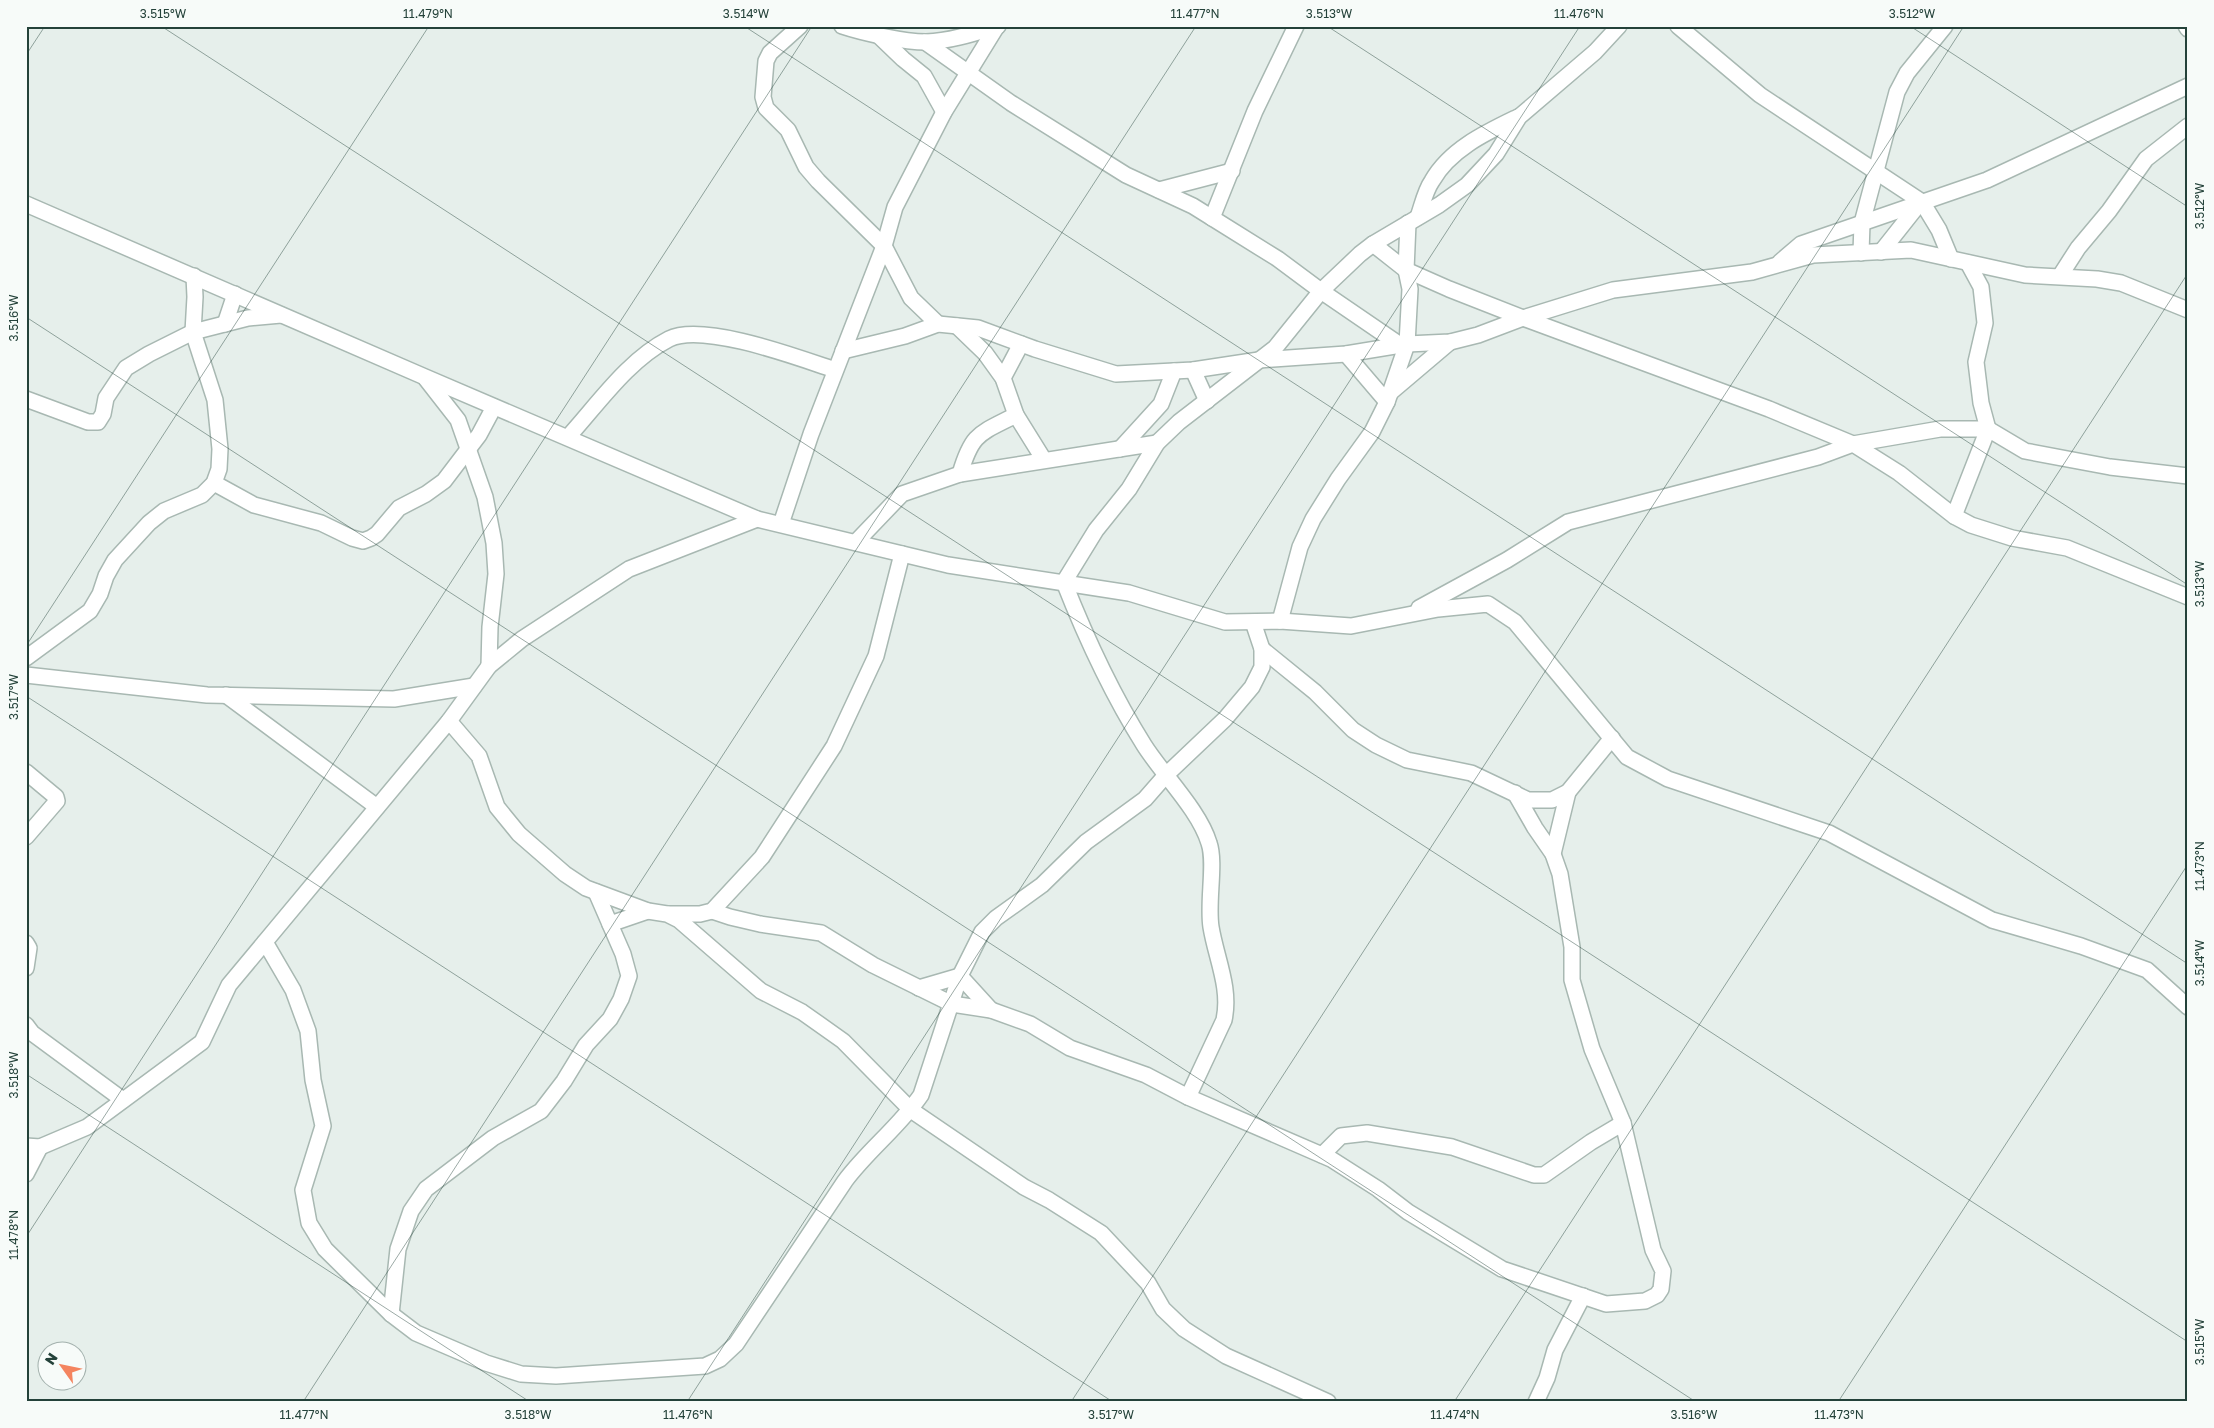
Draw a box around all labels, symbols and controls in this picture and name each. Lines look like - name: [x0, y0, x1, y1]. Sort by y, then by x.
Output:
- text: 3.515°W: [140, 6, 187, 21]
- text: 11.479°N: [403, 6, 453, 21]
- text: 3.514°W: [723, 6, 770, 21]
- text: 11.477°N: [1170, 6, 1220, 21]
- text: 3.513°W: [1306, 6, 1353, 21]
- text: 11.476°N: [1554, 6, 1604, 21]
- text: 3.512°W: [1889, 6, 1936, 21]
- text: 3.512°W: [2192, 182, 2207, 229]
- text: 3.516°W: [6, 294, 21, 341]
- text: 3.513°W: [2192, 560, 2207, 607]
- text: 3.517°W: [6, 674, 21, 720]
- text: 11.473°N: [2192, 841, 2207, 891]
- text: 3.514°W: [2192, 939, 2207, 986]
- text: 3.518°W: [6, 1051, 21, 1098]
- text: 11.478°N: [6, 1210, 21, 1260]
- text: 3.515°W: [2192, 1318, 2207, 1365]
- north arrow: [38, 1340, 88, 1390]
- text: N: [41, 1350, 61, 1368]
- text: 11.477°N: [279, 1407, 329, 1422]
- text: 3.518°W: [505, 1407, 552, 1422]
- text: 11.476°N: [663, 1407, 713, 1422]
- text: 3.517°W: [1088, 1407, 1134, 1422]
- text: 11.474°N: [1430, 1407, 1480, 1422]
- text: 3.516°W: [1671, 1407, 1718, 1422]
- text: 11.473°N: [1814, 1407, 1864, 1422]

